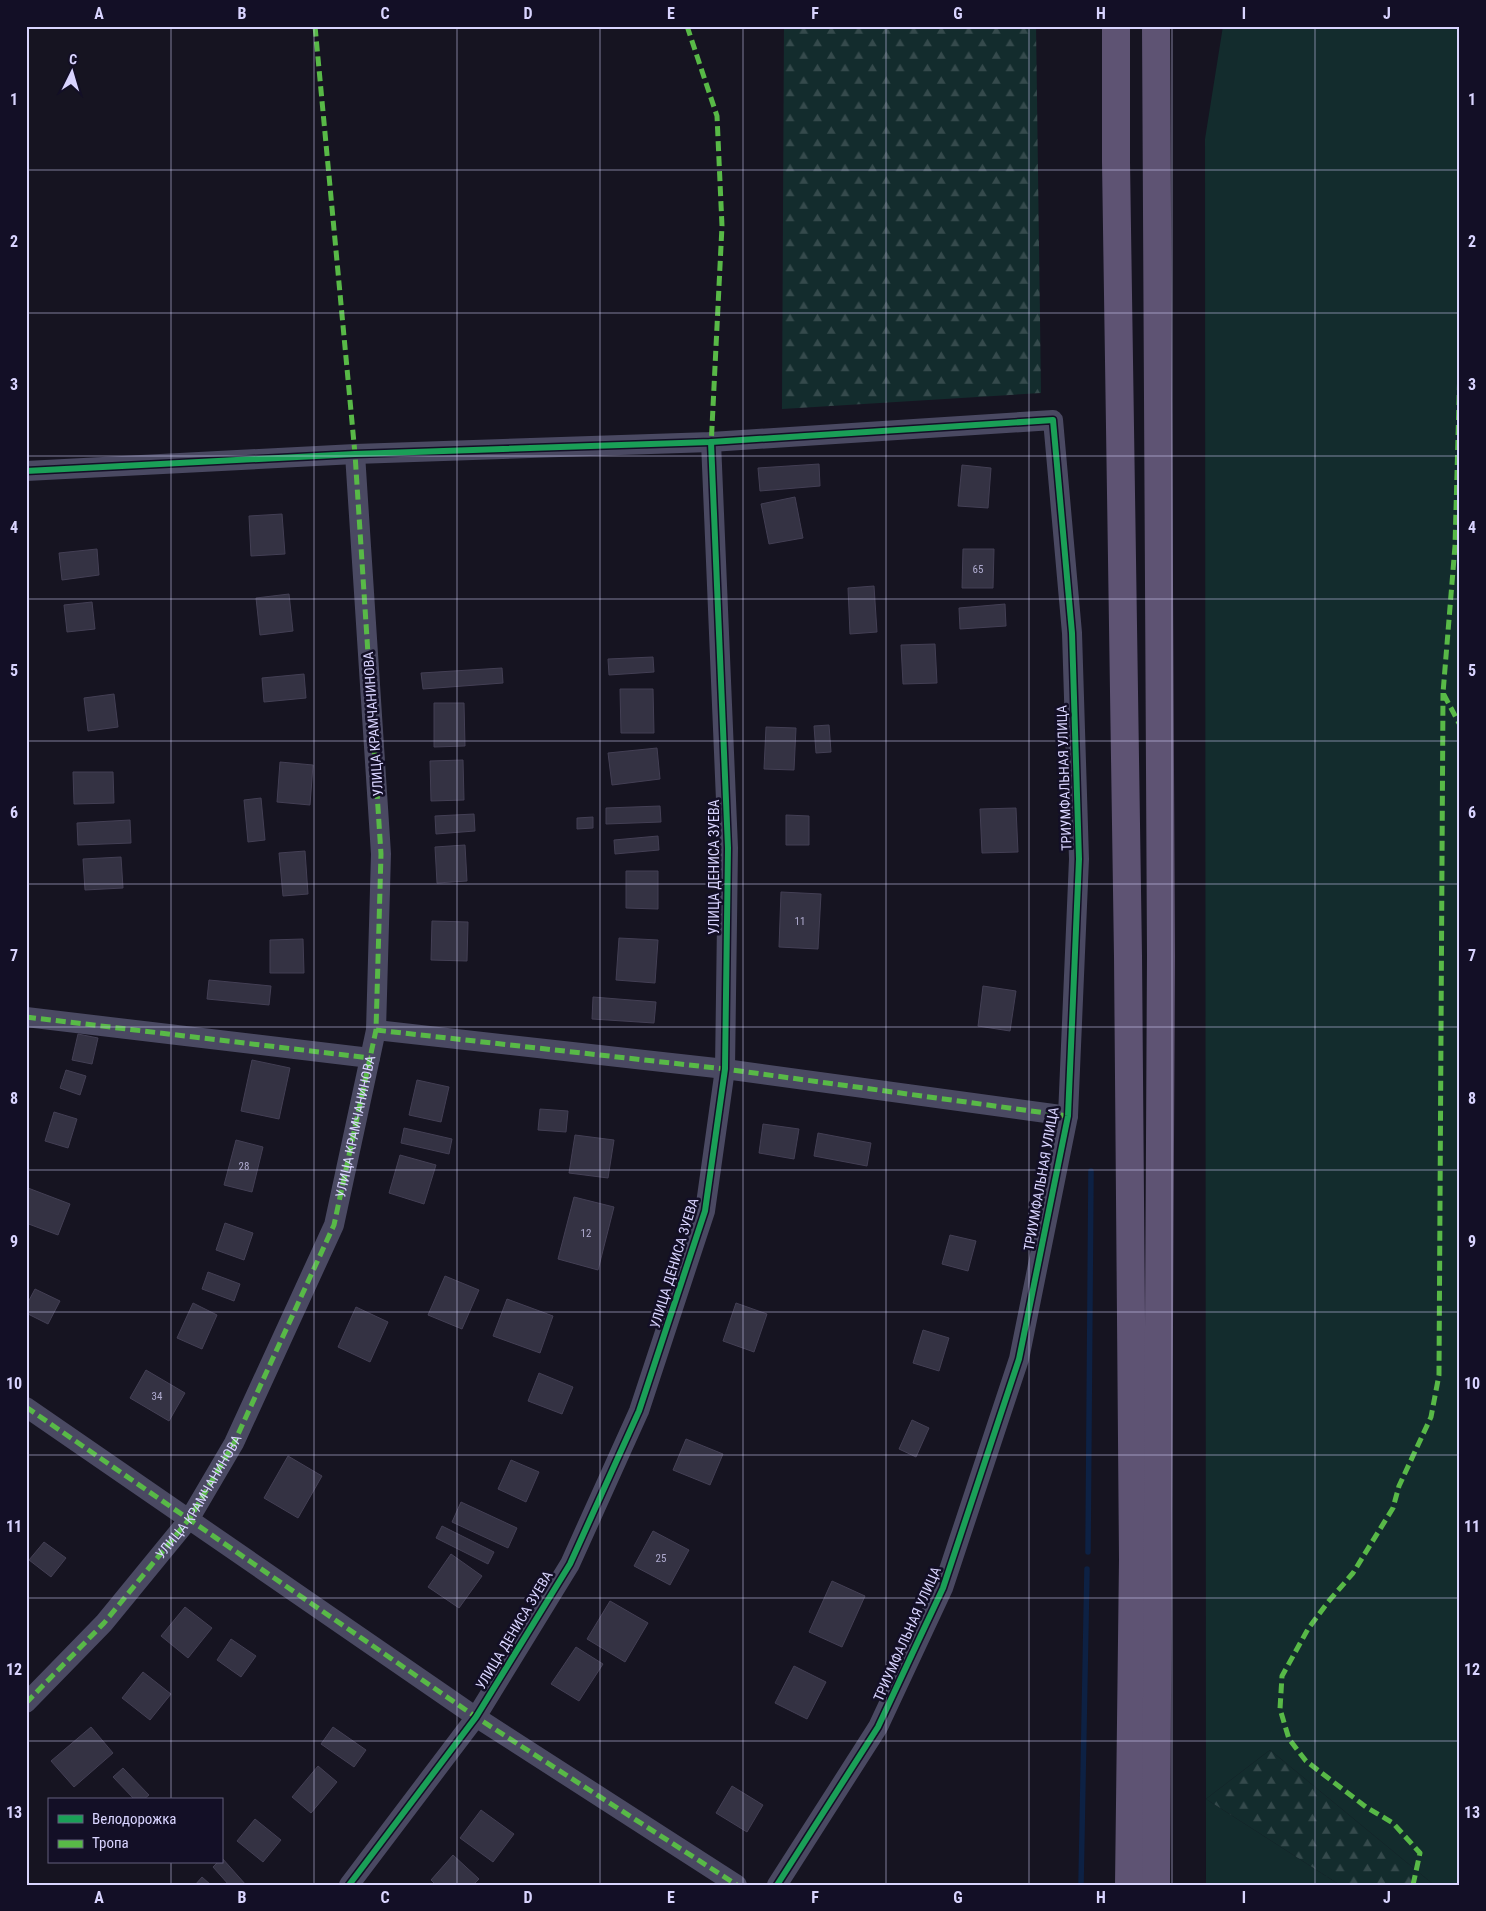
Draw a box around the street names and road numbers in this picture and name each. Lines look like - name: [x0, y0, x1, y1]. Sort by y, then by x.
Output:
- street label: УЛИЦА КРАМЧАНИНОВА: [360, 651, 386, 797]
- street label: ТРИУМФАЛЬНАЯ УЛИЦА: [1053, 705, 1075, 851]
- street label: УЛИЦА ДЕНИСА ЗУЕВА: [706, 799, 722, 935]
- street label: УЛИЦА КРАМЧАНИНОВА: [332, 1054, 378, 1199]
- street label: ТРИУМФАЛЬНАЯ УЛИЦА: [1020, 1106, 1062, 1252]
- street label: УЛИЦА ДЕНИСА ЗУЕВА: [647, 1196, 701, 1330]
- street label: УЛИЦА КРАМЧАНИНОВА: [152, 1432, 245, 1562]
- street label: ТРИУМФАЛЬНАЯ УЛИЦА: [870, 1564, 944, 1704]
- street label: УЛИЦА ДЕНИСА ЗУЕВА: [472, 1568, 556, 1692]

